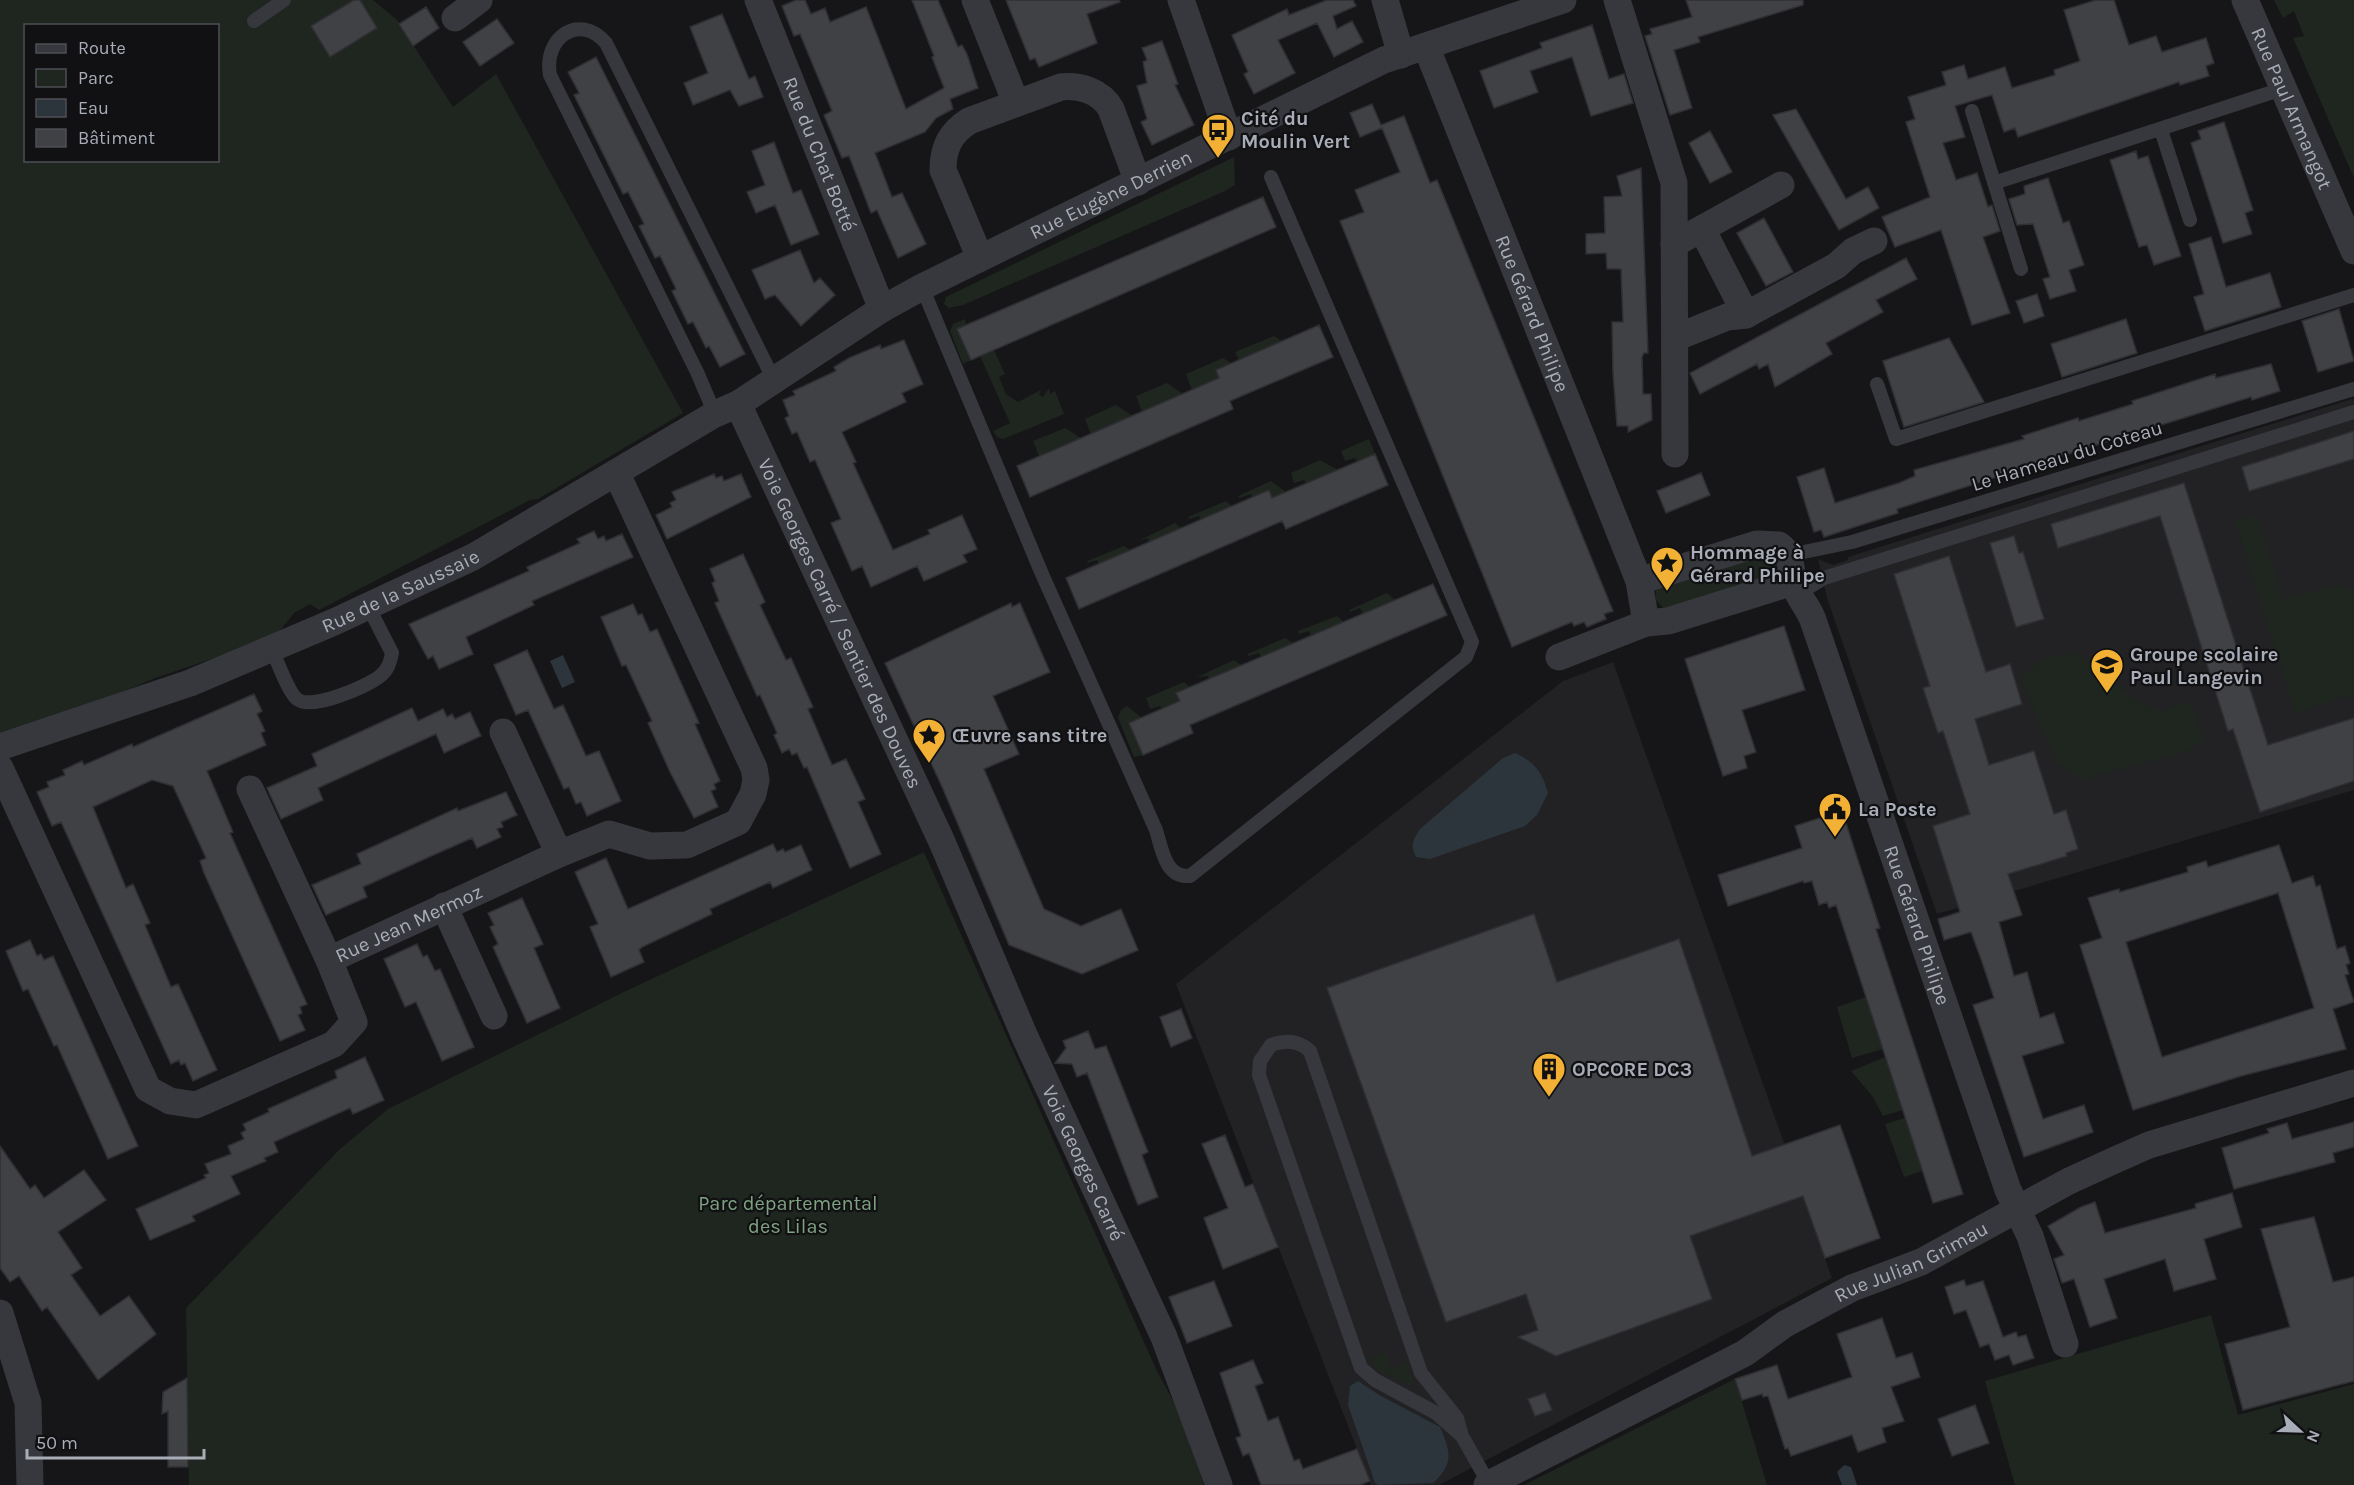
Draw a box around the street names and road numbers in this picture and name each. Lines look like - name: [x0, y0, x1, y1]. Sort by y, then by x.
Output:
- street label: Rue Paul Armangot: [2247, 24, 2337, 193]
- street label: Rue du Chat Botté: [779, 73, 861, 235]
- street label: Rue Eugène Derrien: [1026, 145, 1196, 244]
- street label: Rue Gérard Philipe: [1491, 232, 1574, 396]
- street label: Le Hameau du Coteau: [1969, 416, 2165, 496]
- street label: Voie Georges Carré / Sentier des Douves: [753, 455, 927, 792]
- street label: Rue de la Saussaie: [318, 544, 483, 637]
- street label: Rue Gérard Philipe: [1879, 842, 1955, 1008]
- street label: Rue Jean Mermoz: [332, 880, 486, 967]
- street label: Voie Georges Carré: [1038, 1082, 1129, 1244]
- street label: Rue Julian Grimau: [1830, 1216, 1992, 1307]

